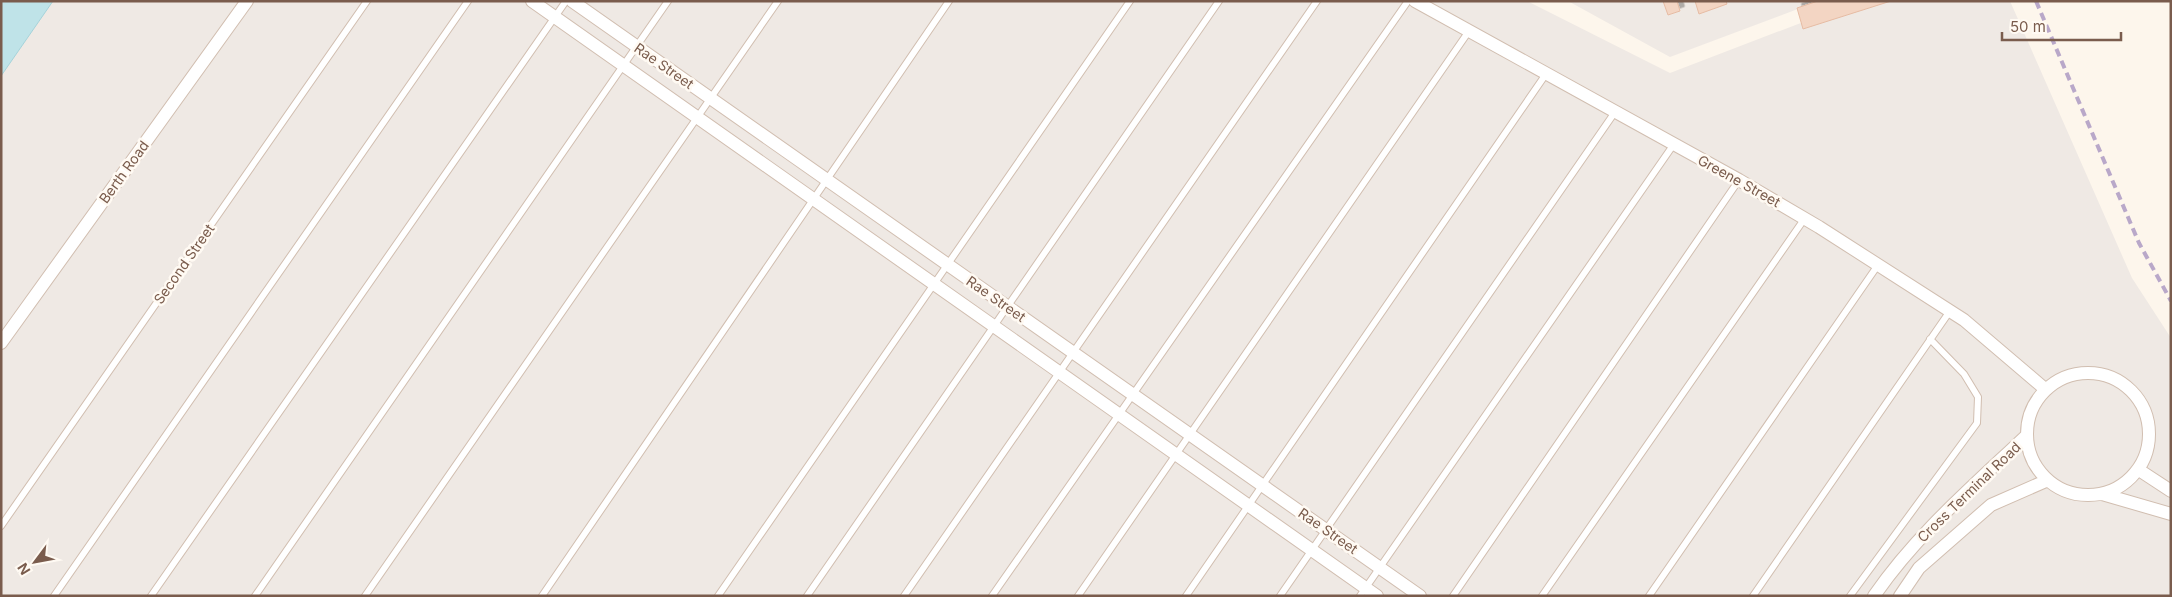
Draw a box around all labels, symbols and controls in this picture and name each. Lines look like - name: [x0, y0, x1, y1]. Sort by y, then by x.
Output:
- scale bar: [2002, 10, 2121, 42]
- text: 50 m: [2010, 17, 2046, 36]
- street label: Rae Street: [631, 39, 698, 92]
- street label: Berth Road: [95, 137, 152, 206]
- street label: Greene Street: [1695, 151, 1784, 210]
- street label: Second Street: [150, 220, 218, 307]
- street label: Rae Street: [963, 272, 1030, 325]
- street label: Cross Terminal Road: [1914, 438, 2024, 545]
- street label: Rae Street: [1295, 504, 1362, 557]
- north arrow: [10, 537, 60, 587]
- text: N: [14, 560, 34, 578]

